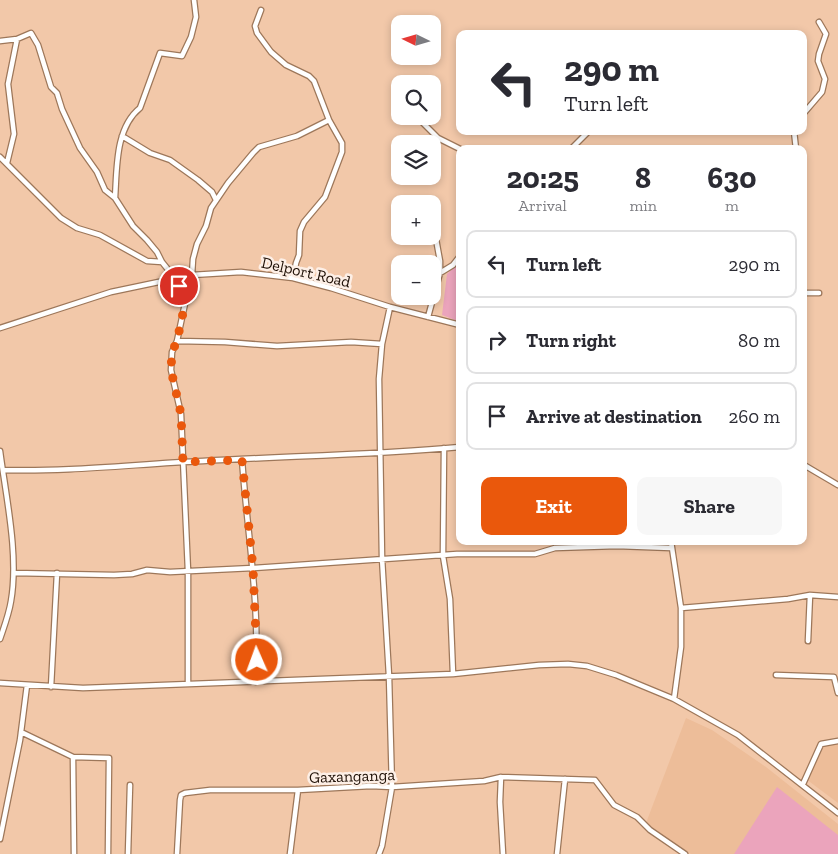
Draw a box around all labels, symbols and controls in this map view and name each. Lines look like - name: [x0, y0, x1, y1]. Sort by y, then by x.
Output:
- north arrow: [391, 15, 441, 65]
- map controls: [391, 15, 441, 305]
- text: 290 m: [564, 48, 659, 90]
- icon: left: [481, 50, 546, 115]
- button: search: [391, 75, 441, 125]
- text: Turn left: [564, 90, 648, 117]
- button: layers: [391, 135, 441, 185]
- text: 20:25: [506, 160, 579, 196]
- text: 8: [635, 160, 651, 196]
- text: 630: [707, 160, 757, 196]
- button: +: [391, 195, 441, 245]
- text: Arrival: [519, 196, 567, 215]
- text: min: [629, 196, 657, 215]
- text: m: [725, 196, 739, 215]
- icon: left: [483, 250, 511, 278]
- street label: Delport Road: [260, 253, 353, 292]
- text: Turn left: [526, 253, 601, 276]
- text: 290 m: [728, 253, 780, 276]
- button: −: [391, 255, 441, 305]
- pin: [158, 265, 200, 307]
- icon: arrive: [165, 272, 193, 300]
- icon: right: [483, 326, 511, 354]
- text: Turn right: [526, 329, 616, 352]
- text: 80 m: [738, 329, 780, 352]
- icon: arrive: [483, 402, 511, 430]
- text: Arrive at destination: [526, 405, 702, 428]
- text: 260 m: [728, 405, 780, 428]
- button: Exit: [481, 477, 627, 535]
- button: Share: [637, 477, 782, 535]
- position arrow: [230, 633, 282, 685]
- street label: Gaxanganga: [309, 765, 396, 787]

